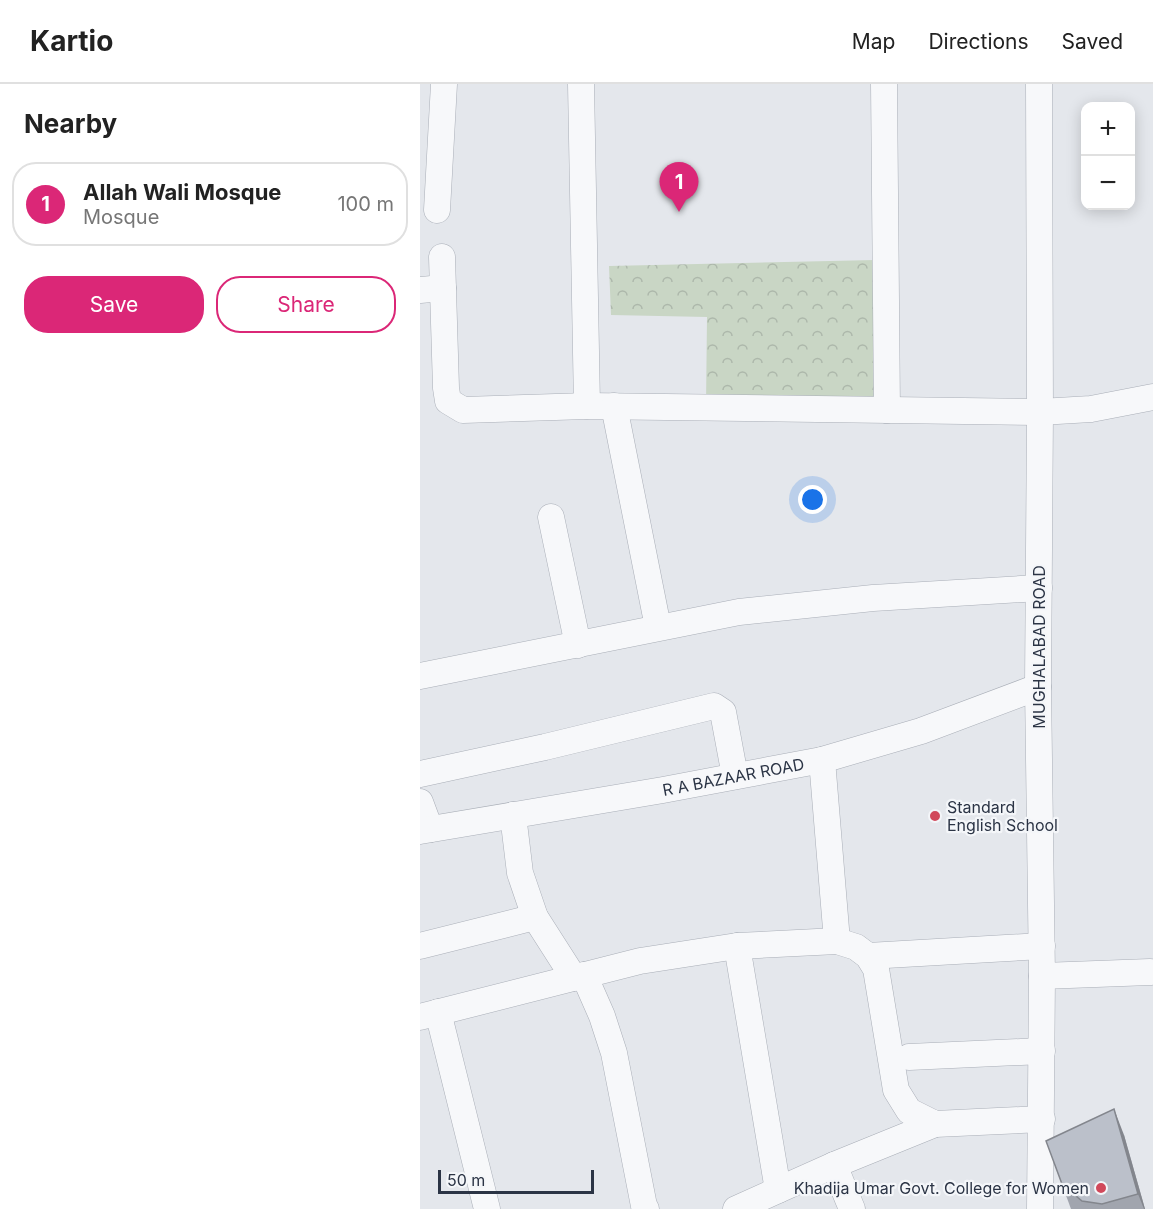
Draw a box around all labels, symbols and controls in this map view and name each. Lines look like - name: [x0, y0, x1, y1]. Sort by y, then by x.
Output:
- text: Kartio: [30, 24, 113, 58]
- text: Map: [852, 29, 895, 54]
- text: Directions: [928, 29, 1029, 54]
- text: Saved: [1062, 29, 1123, 54]
- map controls: [1081, 102, 1135, 210]
- button: +: [1081, 102, 1135, 156]
- text: Nearby: [24, 108, 117, 139]
- button: −: [1081, 156, 1135, 210]
- pin: 1: [660, 162, 698, 212]
- text: Allah Wali Mosque: [83, 179, 281, 205]
- text: 1: [41, 192, 50, 216]
- text: 100 m: [337, 192, 394, 216]
- text: Mosque: [83, 205, 159, 229]
- button: Save: [24, 276, 204, 333]
- button: Share: [216, 276, 396, 333]
- your location: [798, 485, 827, 514]
- street label: MUGHALABAD ROAD: [1029, 565, 1049, 729]
- street label: R A BAZAAR ROAD: [661, 754, 806, 800]
- place label: Standard English School: [947, 797, 1058, 835]
- marker: Standard English School: [928, 809, 942, 823]
- scale bar: [438, 1167, 594, 1194]
- text: 50 m: [447, 1170, 485, 1190]
- place label: Khadija Umar Govt. College for Women: [794, 1178, 1089, 1198]
- marker: Khadija Umar Govt. College for Women: [1094, 1181, 1108, 1195]

